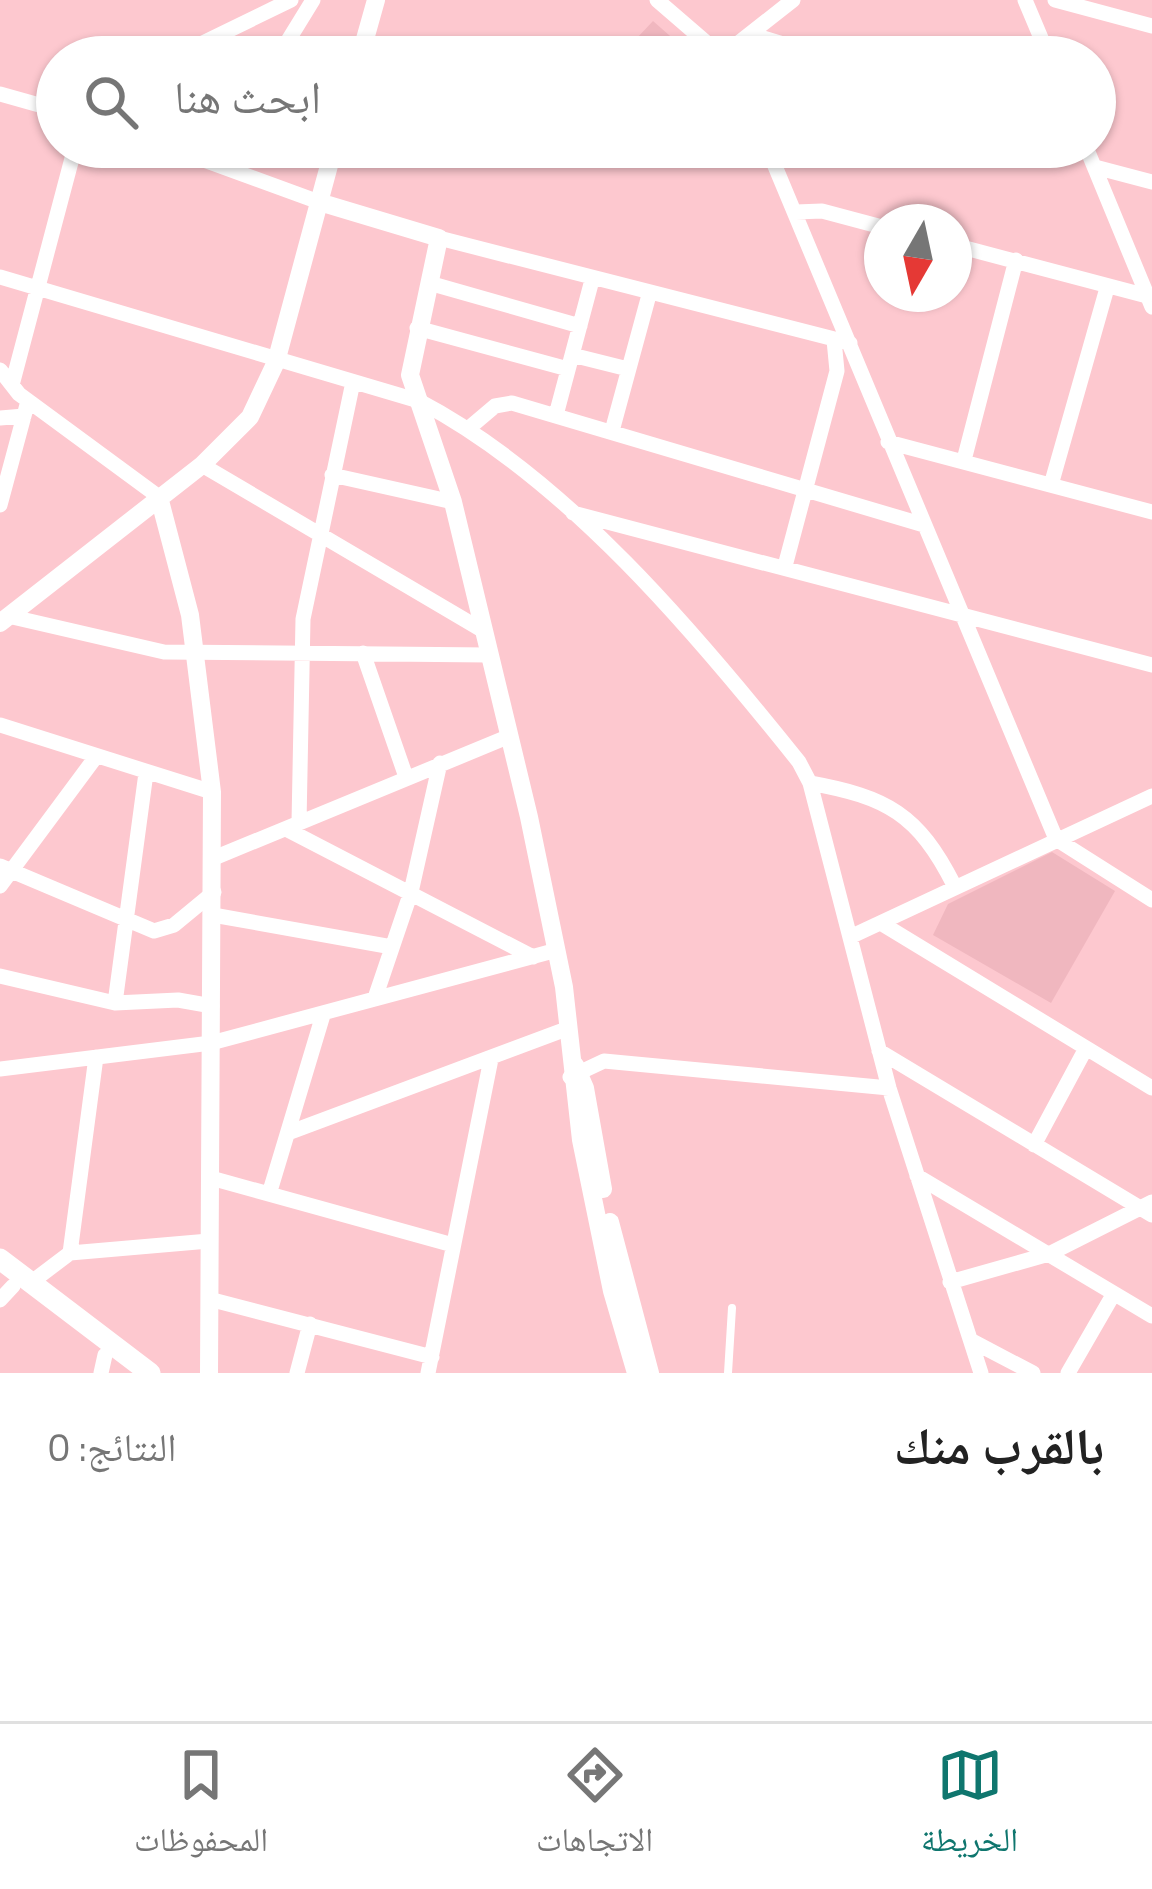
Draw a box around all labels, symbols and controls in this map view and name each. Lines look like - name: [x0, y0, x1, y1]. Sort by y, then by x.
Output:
- search box: [36, 36, 1116, 168]
- text: ابحث هنا: [174, 62, 321, 130]
- icon: search: [78, 69, 144, 135]
- north arrow: [864, 204, 972, 312]
- text: بالقرب منك: [894, 1406, 1104, 1484]
- text: النتائج: 0: [48, 1417, 176, 1476]
- tab: المحفوظات: [134, 1742, 268, 1872]
- tab: الاتجاهات: [536, 1742, 653, 1872]
- tab: الخريطة: [921, 1742, 1018, 1872]

